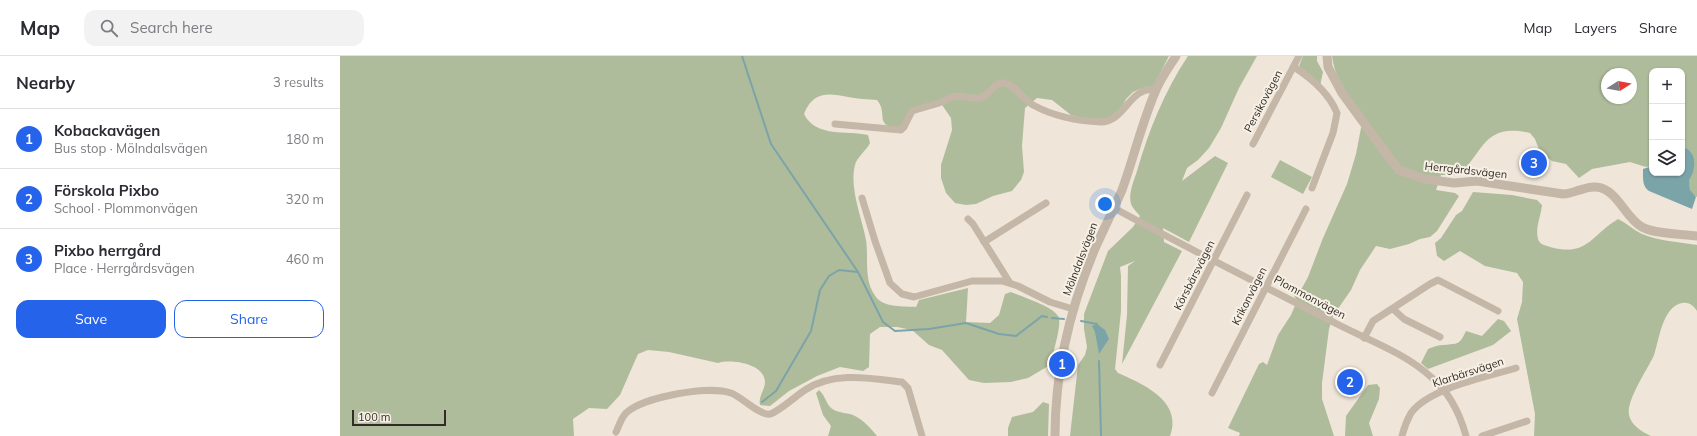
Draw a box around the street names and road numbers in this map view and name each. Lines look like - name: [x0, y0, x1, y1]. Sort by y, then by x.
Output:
- street label: Persikovägen: [1241, 68, 1285, 134]
- street label: Herrgårdsvägen: [1424, 159, 1508, 181]
- street label: Mölndalsvägen: [1060, 220, 1100, 298]
- street label: Körsbärsvägen: [1170, 238, 1218, 312]
- street label: Krikonvägen: [1228, 265, 1270, 327]
- street label: Plommonvägen: [1272, 272, 1348, 322]
- street label: Klarbärsvägen: [1431, 354, 1505, 390]

